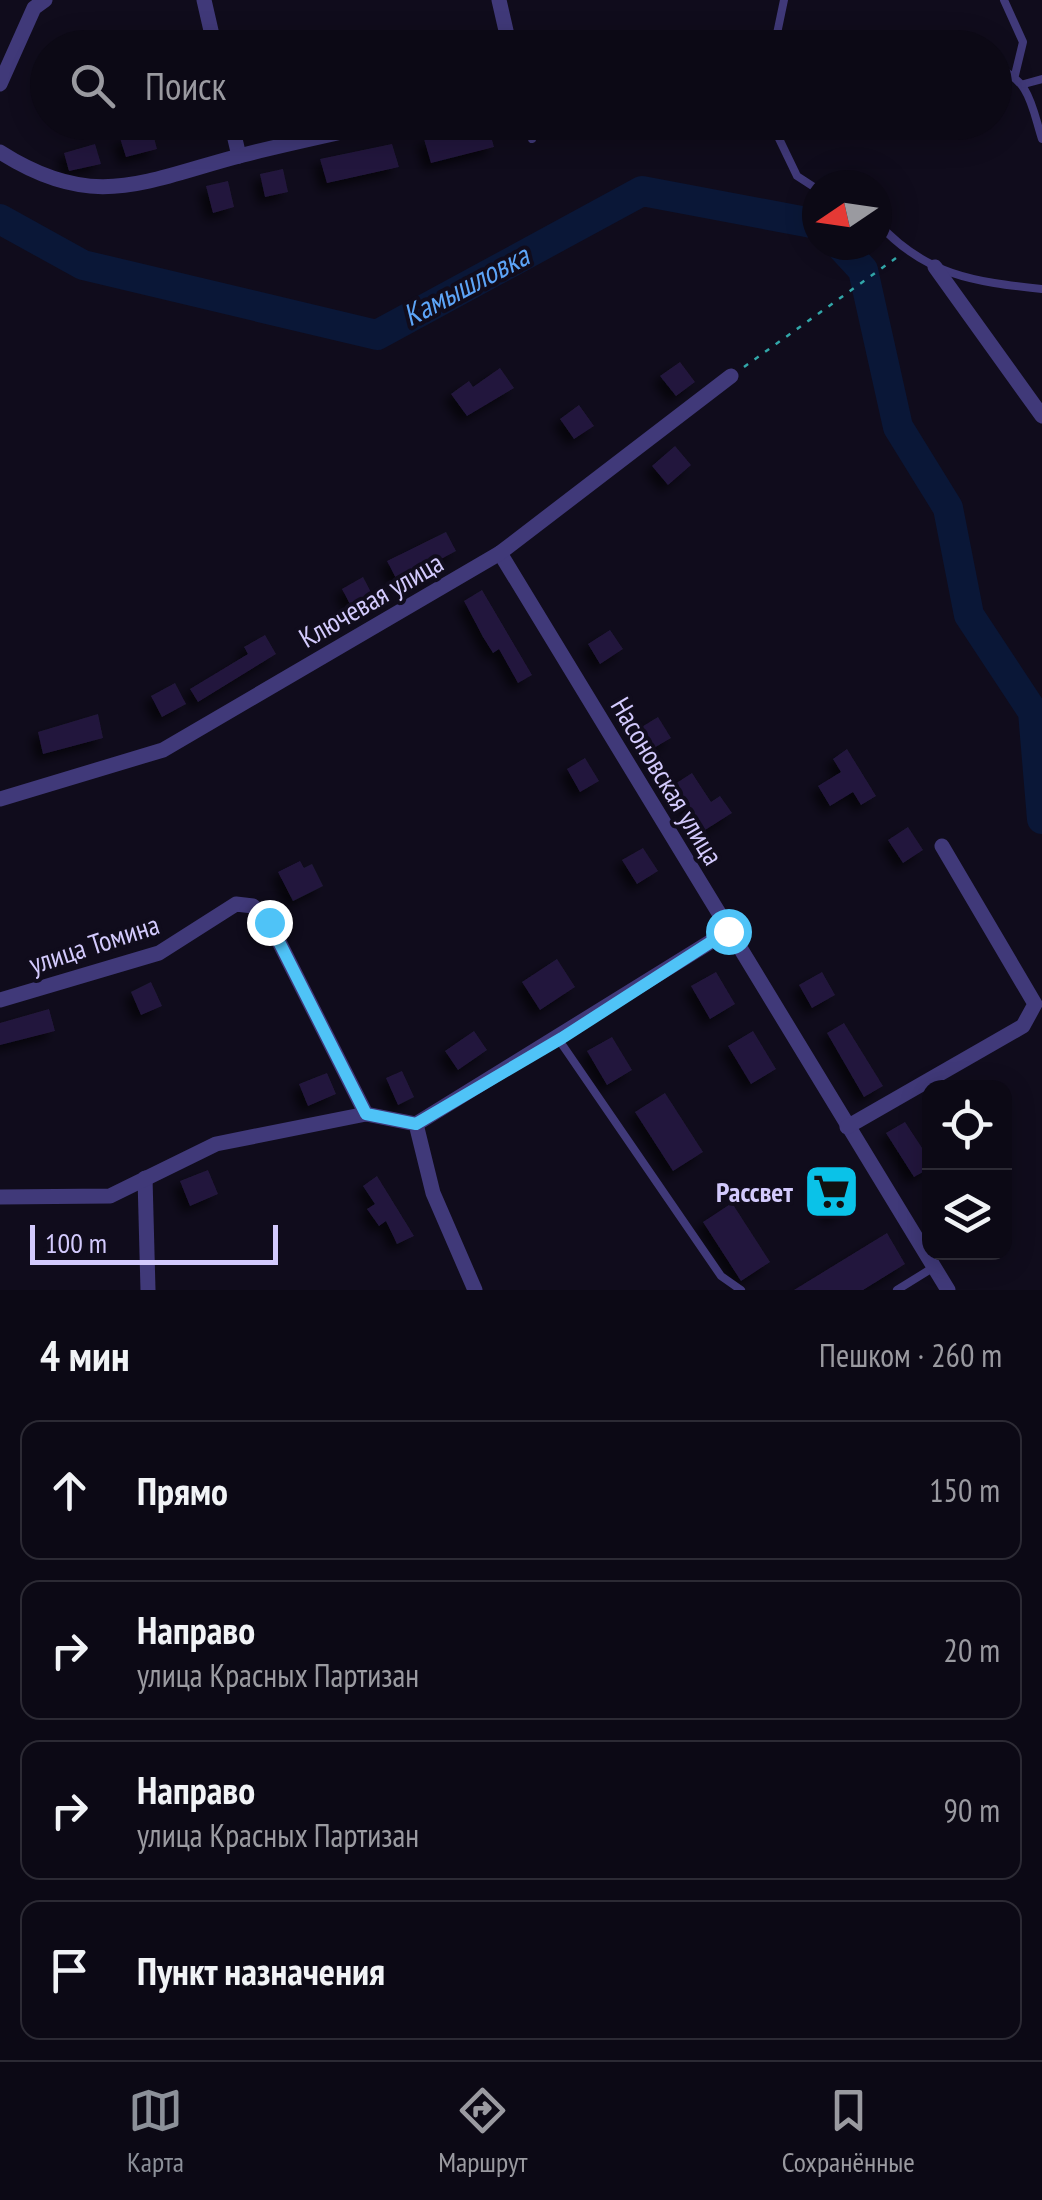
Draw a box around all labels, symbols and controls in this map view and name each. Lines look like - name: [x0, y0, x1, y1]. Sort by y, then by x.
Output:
- search box: [30, 30, 1012, 140]
- icon: search: [65, 58, 120, 113]
- text: Поиск: [145, 61, 226, 110]
- north arrow: [802, 170, 892, 260]
- water label: Камышловка: [396, 234, 537, 334]
- street label: Ключевая улица: [292, 543, 449, 656]
- street label: Насоновская улица: [603, 690, 732, 871]
- route end: [247, 900, 293, 946]
- street label: улица Томина: [24, 905, 164, 982]
- route start: [706, 909, 752, 955]
- map controls: [922, 1080, 1012, 1260]
- button: locate: [922, 1080, 1012, 1170]
- supermarket icon: Рассвет: [802, 1162, 862, 1222]
- button: layers: [922, 1170, 1012, 1260]
- place label: Рассвет: [716, 1173, 793, 1210]
- scale bar: [30, 1220, 278, 1264]
- text: 100 m: [45, 1224, 107, 1261]
- text: 4 мин: [40, 1328, 130, 1383]
- text: Пешком · 260 m: [819, 1334, 1002, 1376]
- icon: ahead: [42, 1463, 97, 1518]
- text: Прямо: [137, 1466, 228, 1515]
- text: 150 m: [929, 1469, 1000, 1511]
- text: Направо: [137, 1605, 255, 1654]
- icon: right: [42, 1623, 97, 1678]
- text: 20 m: [944, 1629, 1000, 1671]
- text: улица Красных Партизан: [137, 1654, 419, 1696]
- text: Направо: [137, 1765, 255, 1814]
- icon: right: [42, 1783, 97, 1838]
- text: 90 m: [944, 1789, 1000, 1831]
- text: улица Красных Партизан: [137, 1814, 419, 1856]
- icon: arrive: [42, 1943, 97, 1998]
- text: Пункт назначения: [137, 1946, 385, 1995]
- tab: Карта: [127, 2083, 184, 2180]
- tab: Маршрут: [438, 2083, 528, 2180]
- tab: Сохранённые: [782, 2083, 915, 2180]

